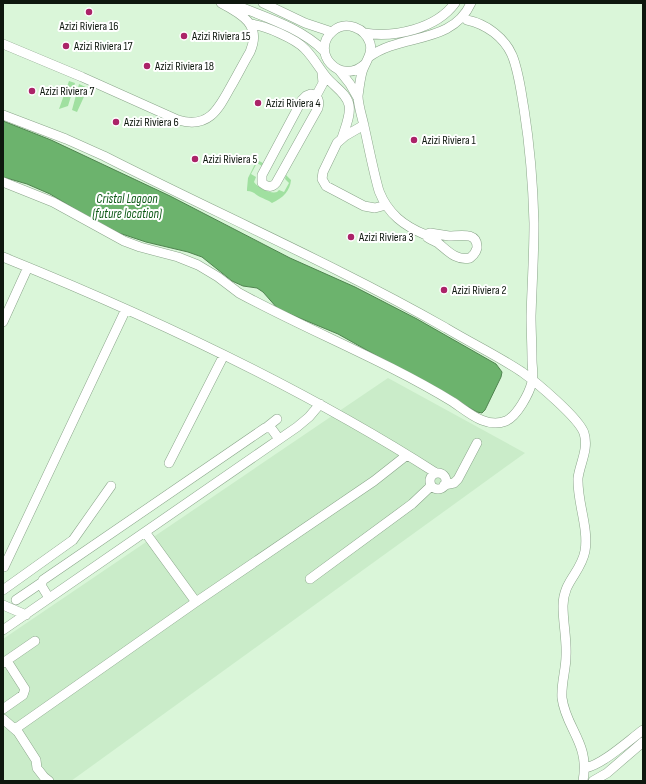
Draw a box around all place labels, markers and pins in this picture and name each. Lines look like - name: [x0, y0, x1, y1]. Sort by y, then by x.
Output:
- marker: Azizi Riviera 16: [84, 7, 94, 17]
- place label: Azizi Riviera 16: [59, 19, 118, 34]
- place label: Azizi Riviera 15: [191, 29, 251, 44]
- marker: Azizi Riviera 15: [179, 31, 189, 41]
- place label: Azizi Riviera 17: [73, 39, 133, 54]
- marker: Azizi Riviera 17: [61, 41, 71, 51]
- place label: Azizi Riviera 18: [154, 59, 214, 74]
- marker: Azizi Riviera 18: [142, 61, 152, 71]
- place label: Azizi Riviera 7: [39, 84, 94, 99]
- marker: Azizi Riviera 7: [27, 86, 37, 96]
- place label: Azizi Riviera 4: [265, 96, 321, 111]
- marker: Azizi Riviera 4: [253, 98, 263, 108]
- place label: Azizi Riviera 6: [123, 115, 179, 130]
- marker: Azizi Riviera 6: [111, 117, 121, 127]
- place label: Azizi Riviera 1: [421, 133, 476, 148]
- marker: Azizi Riviera 1: [409, 135, 419, 145]
- place label: Azizi Riviera 5: [202, 152, 257, 167]
- marker: Azizi Riviera 5: [190, 154, 200, 164]
- place label: Azizi Riviera 3: [358, 230, 414, 245]
- marker: Azizi Riviera 3: [346, 232, 356, 242]
- place label: Azizi Riviera 2: [451, 283, 506, 298]
- marker: Azizi Riviera 2: [439, 285, 449, 295]

